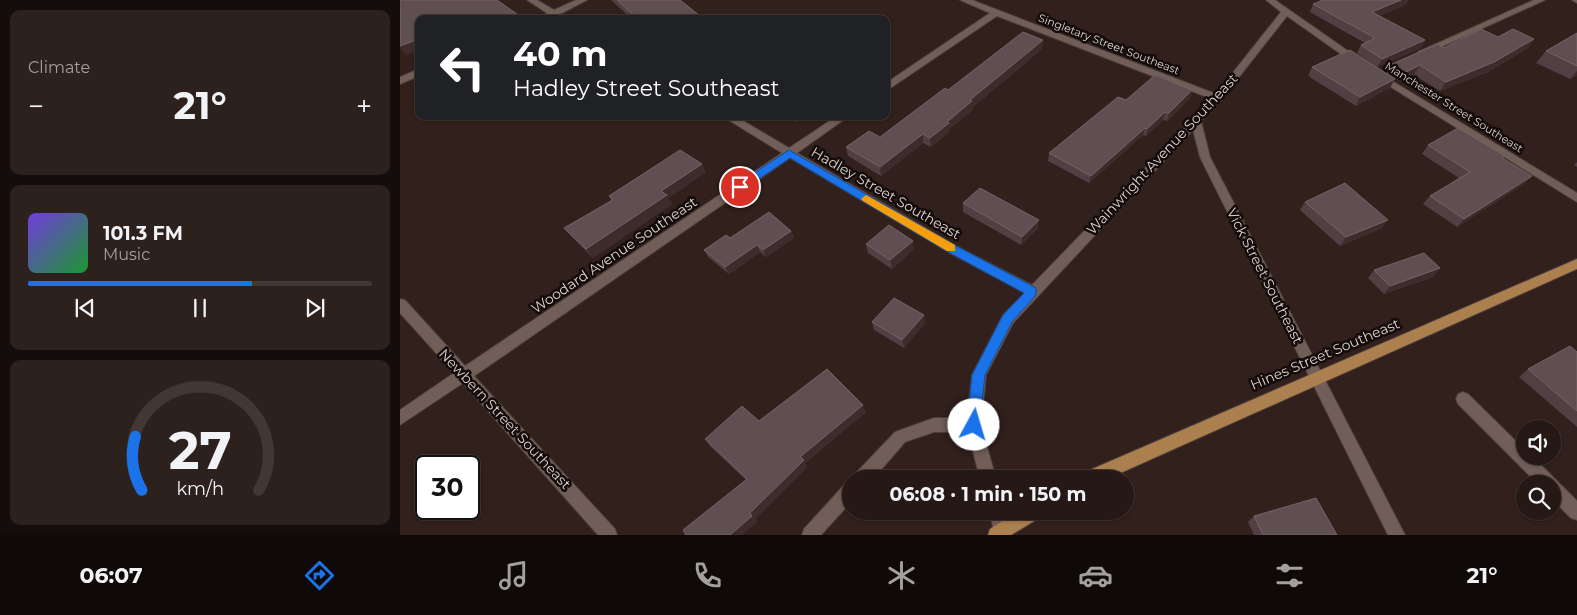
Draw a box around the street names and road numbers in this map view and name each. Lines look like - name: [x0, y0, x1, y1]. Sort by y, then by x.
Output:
- street label: Singletary Street Southeast: [1036, 11, 1182, 78]
- street label: Manchester Street Southeast: [1382, 59, 1526, 156]
- street label: Wainwright Avenue Southeast: [1083, 70, 1242, 238]
- street label: Hadley Street Southeast: [808, 143, 964, 243]
- street label: Woodard Avenue Southeast: [528, 193, 701, 317]
- street label: Vick Street Southeast: [1223, 205, 1307, 347]
- street label: Hines Street Southeast: [1248, 314, 1403, 394]
- street label: Newbern Street Southeast: [435, 345, 575, 493]

